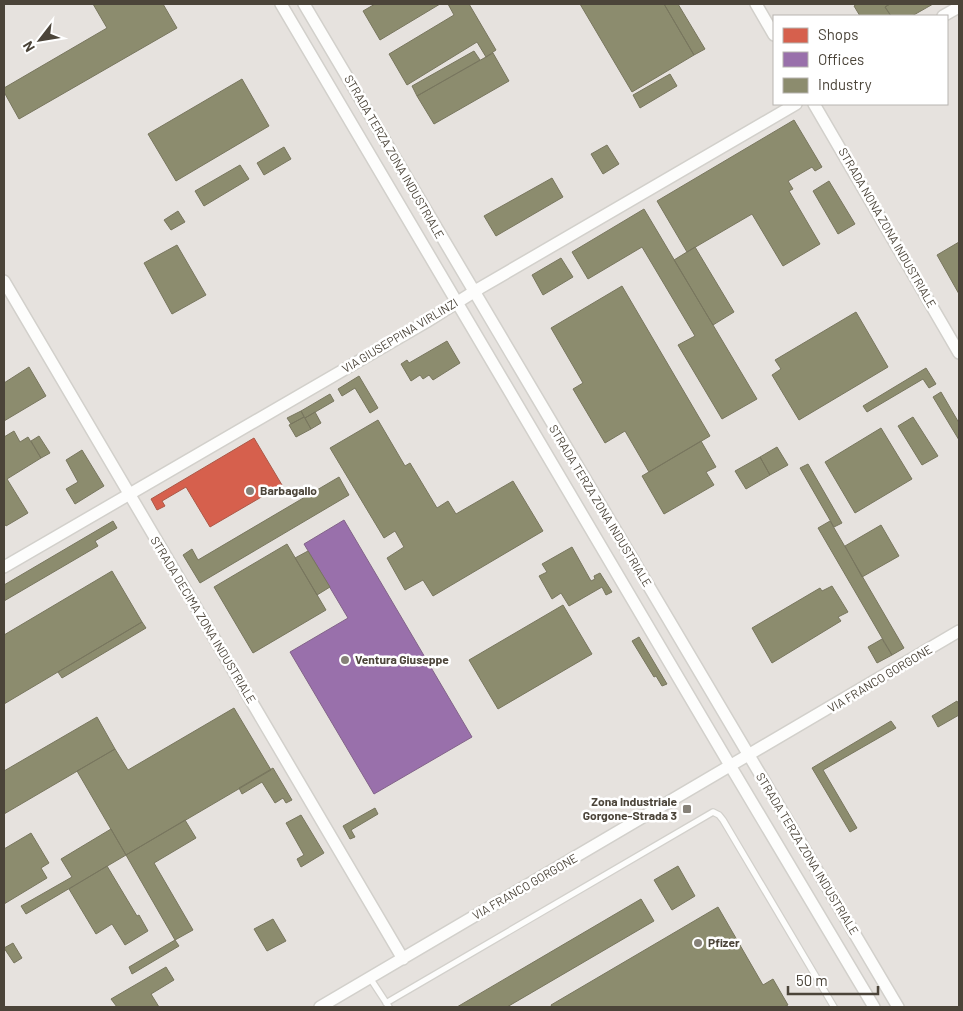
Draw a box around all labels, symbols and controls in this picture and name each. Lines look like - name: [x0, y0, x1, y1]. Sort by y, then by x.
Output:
- north arrow: [15, 15, 65, 65]
- legend: [773, 15, 948, 105]
- text: Shops: [818, 25, 858, 43]
- text: N: [19, 39, 38, 55]
- text: Offices: [818, 50, 864, 68]
- street label: STRADA TERZA ZONA INDUSTRIALE: [342, 72, 448, 241]
- text: Industry: [818, 75, 872, 93]
- street label: STRADA NONA ZONA INDUSTRIALE: [836, 145, 940, 310]
- street label: VIA GIUSEPPINA VIRLINZI: [339, 295, 460, 375]
- street label: STRADA TERZA ZONA INDUSTRIALE: [547, 422, 655, 589]
- place label: Barbagallo: [260, 483, 317, 497]
- marker: Barbagallo: [244, 485, 256, 497]
- street label: STRADA DECIMA ZONA INDUSTRIALE: [148, 533, 259, 706]
- street label: VIA FRANCO GORGONE: [825, 641, 934, 715]
- place label: Ventura Giuseppe: [355, 652, 449, 666]
- marker: Ventura Giuseppe: [339, 654, 351, 666]
- street label: STRADA TERZA ZONA INDUSTRIALE: [754, 770, 862, 937]
- place label: Zona Industriale Gorgone-Strada 3: [583, 794, 677, 822]
- marker: Zona Industriale Gorgone-Strada 3: [681, 803, 693, 815]
- street label: VIA FRANCO GORGONE: [469, 850, 580, 922]
- place label: Pfizer: [708, 935, 740, 949]
- marker: Pfizer: [692, 937, 704, 949]
- scale bar: [788, 964, 878, 996]
- text: 50 m: [796, 971, 828, 989]

